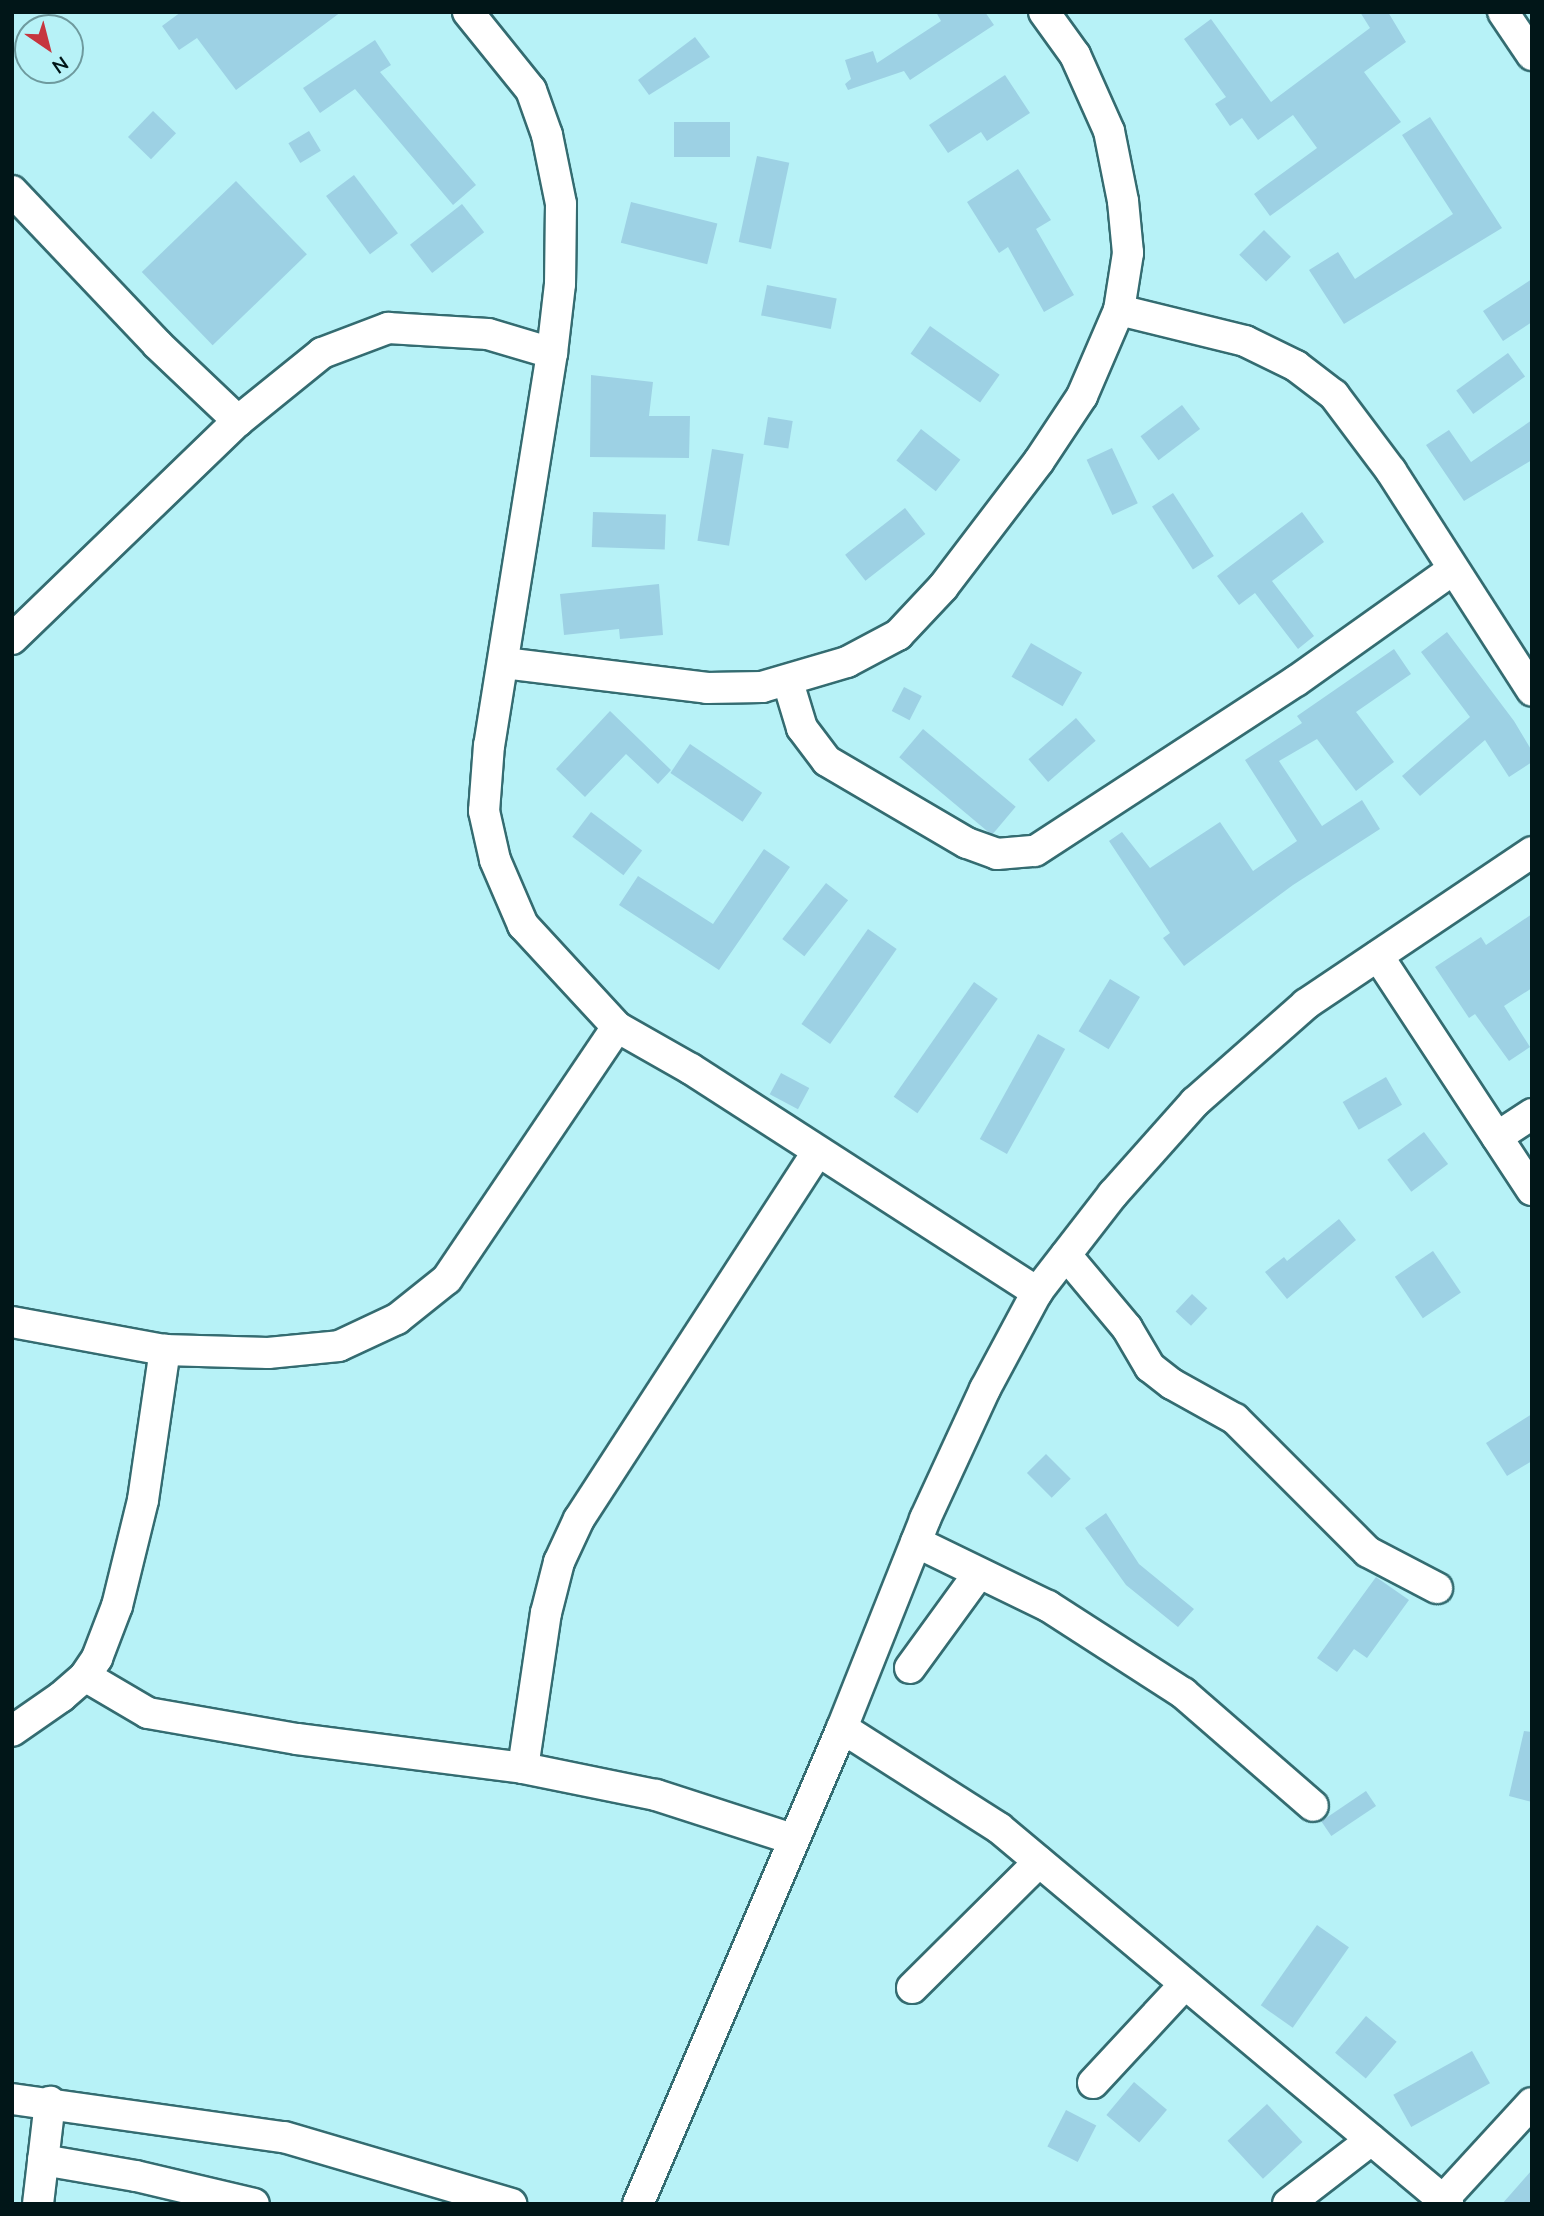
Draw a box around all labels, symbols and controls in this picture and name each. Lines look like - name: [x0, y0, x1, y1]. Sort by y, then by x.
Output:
- north arrow: [14, 14, 84, 84]
- text: N: [47, 50, 73, 79]

